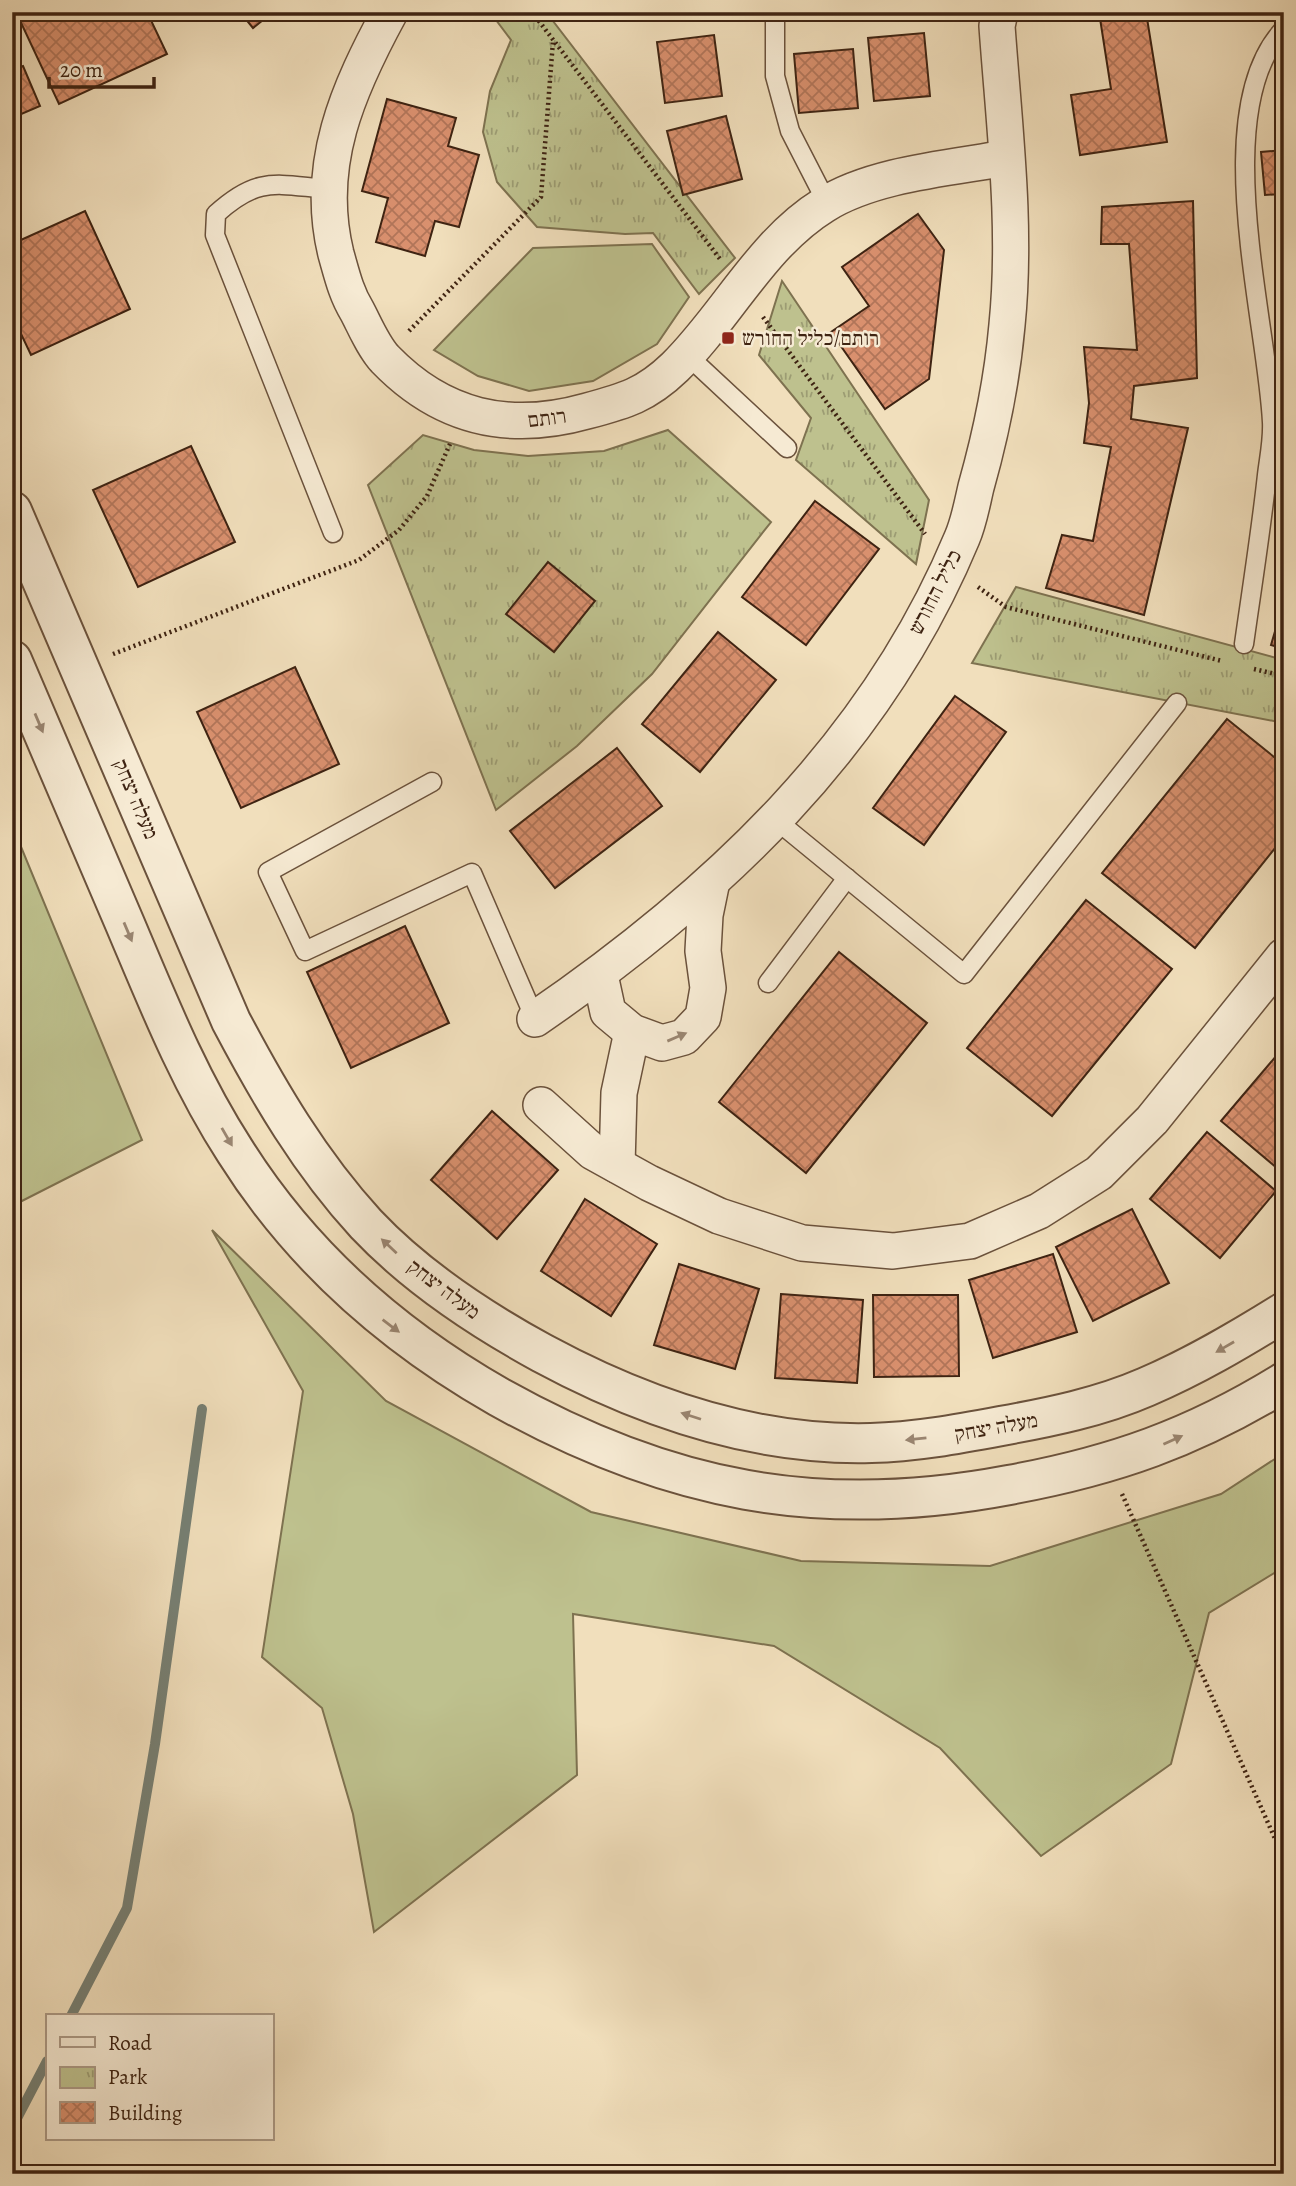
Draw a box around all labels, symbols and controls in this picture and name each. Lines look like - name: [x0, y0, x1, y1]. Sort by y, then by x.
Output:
- scale bar: [49, 46, 154, 90]
- text: 20 m: [60, 56, 103, 84]
- place label: רותם/כליל החורש: [742, 324, 879, 352]
- marker: רותם/כליל החורש: [720, 330, 736, 346]
- street label: רותם: [526, 402, 568, 434]
- street label: כליל החורש: [902, 545, 968, 639]
- one-way arrow: [33, 713, 45, 733]
- street label: מעלה יצחק: [107, 755, 165, 843]
- one-way arrow: [123, 922, 134, 943]
- one-way arrow: [666, 1032, 687, 1043]
- one-way arrow: [220, 1128, 233, 1147]
- one-way arrow: [381, 1238, 398, 1254]
- street label: מעלה יצחק: [402, 1252, 486, 1326]
- one-way arrow: [382, 1319, 400, 1333]
- one-way arrow: [1216, 1341, 1235, 1354]
- street label: מעלה יצחק: [952, 1406, 1040, 1448]
- one-way arrow: [681, 1411, 702, 1421]
- one-way arrow: [905, 1434, 927, 1445]
- one-way arrow: [1162, 1434, 1183, 1445]
- legend: [46, 2014, 273, 2140]
- text: Road: [108, 2029, 152, 2057]
- text: Park: [108, 2063, 148, 2091]
- text: Building: [108, 2099, 183, 2127]

